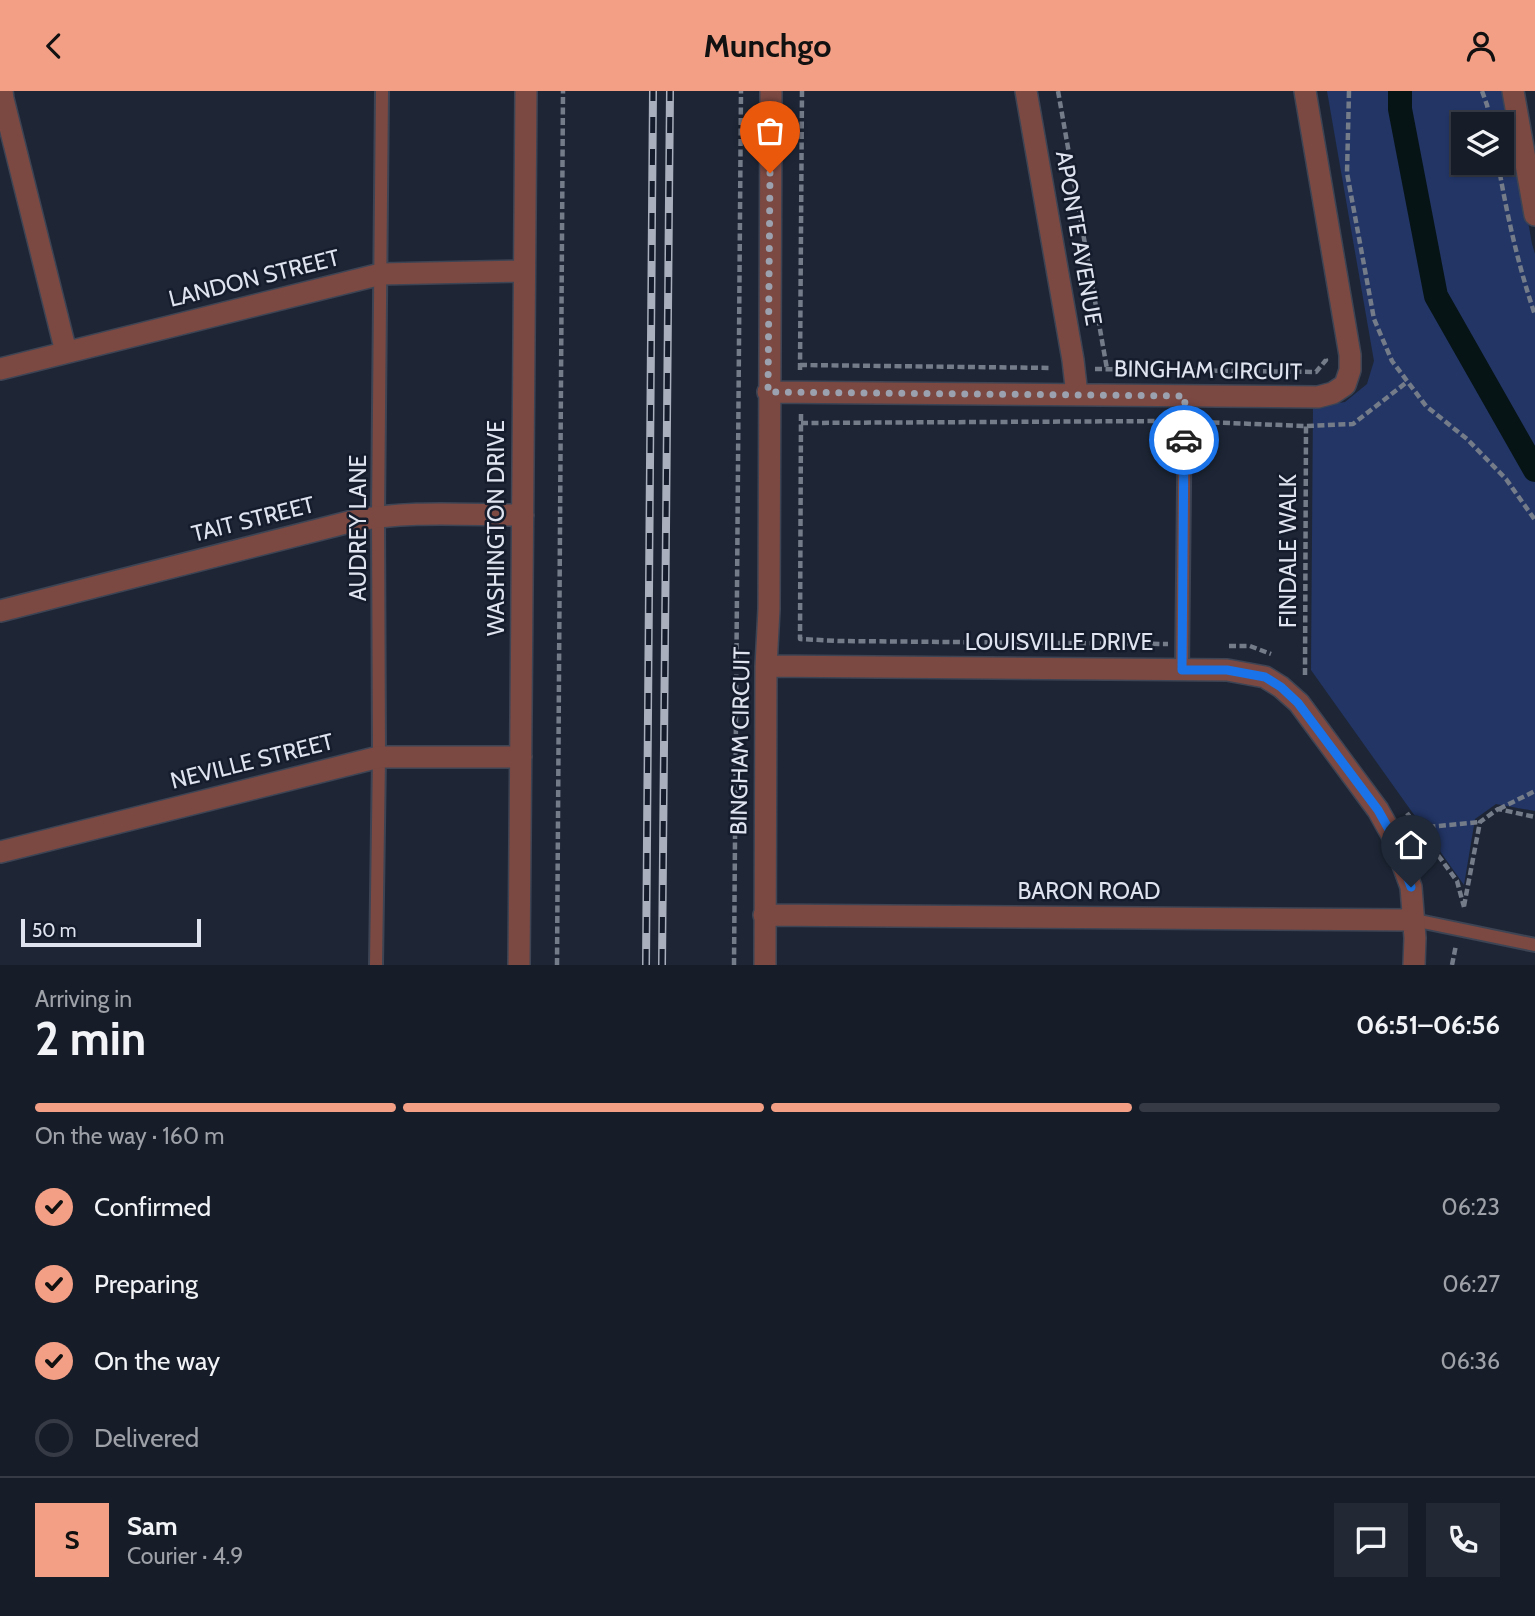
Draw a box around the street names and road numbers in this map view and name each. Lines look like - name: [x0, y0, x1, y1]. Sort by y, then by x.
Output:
- street label: APONTE AVENUE: [1050, 149, 1108, 327]
- street label: LANDON STREET: [166, 243, 342, 313]
- street label: BINGHAM CIRCUIT: [1114, 354, 1302, 386]
- street label: WASHINGTON DRIVE: [482, 420, 510, 636]
- street label: AUDREY LANE: [344, 455, 372, 601]
- street label: FINDALE WALK: [1274, 474, 1302, 628]
- street label: TAIT STREET: [189, 490, 317, 548]
- street label: LOUISVILLE DRIVE: [965, 628, 1153, 656]
- street label: BINGHAM CIRCUIT: [724, 647, 756, 835]
- street label: NEVILLE STREET: [168, 727, 336, 795]
- street label: BARON ROAD: [1017, 877, 1161, 905]

